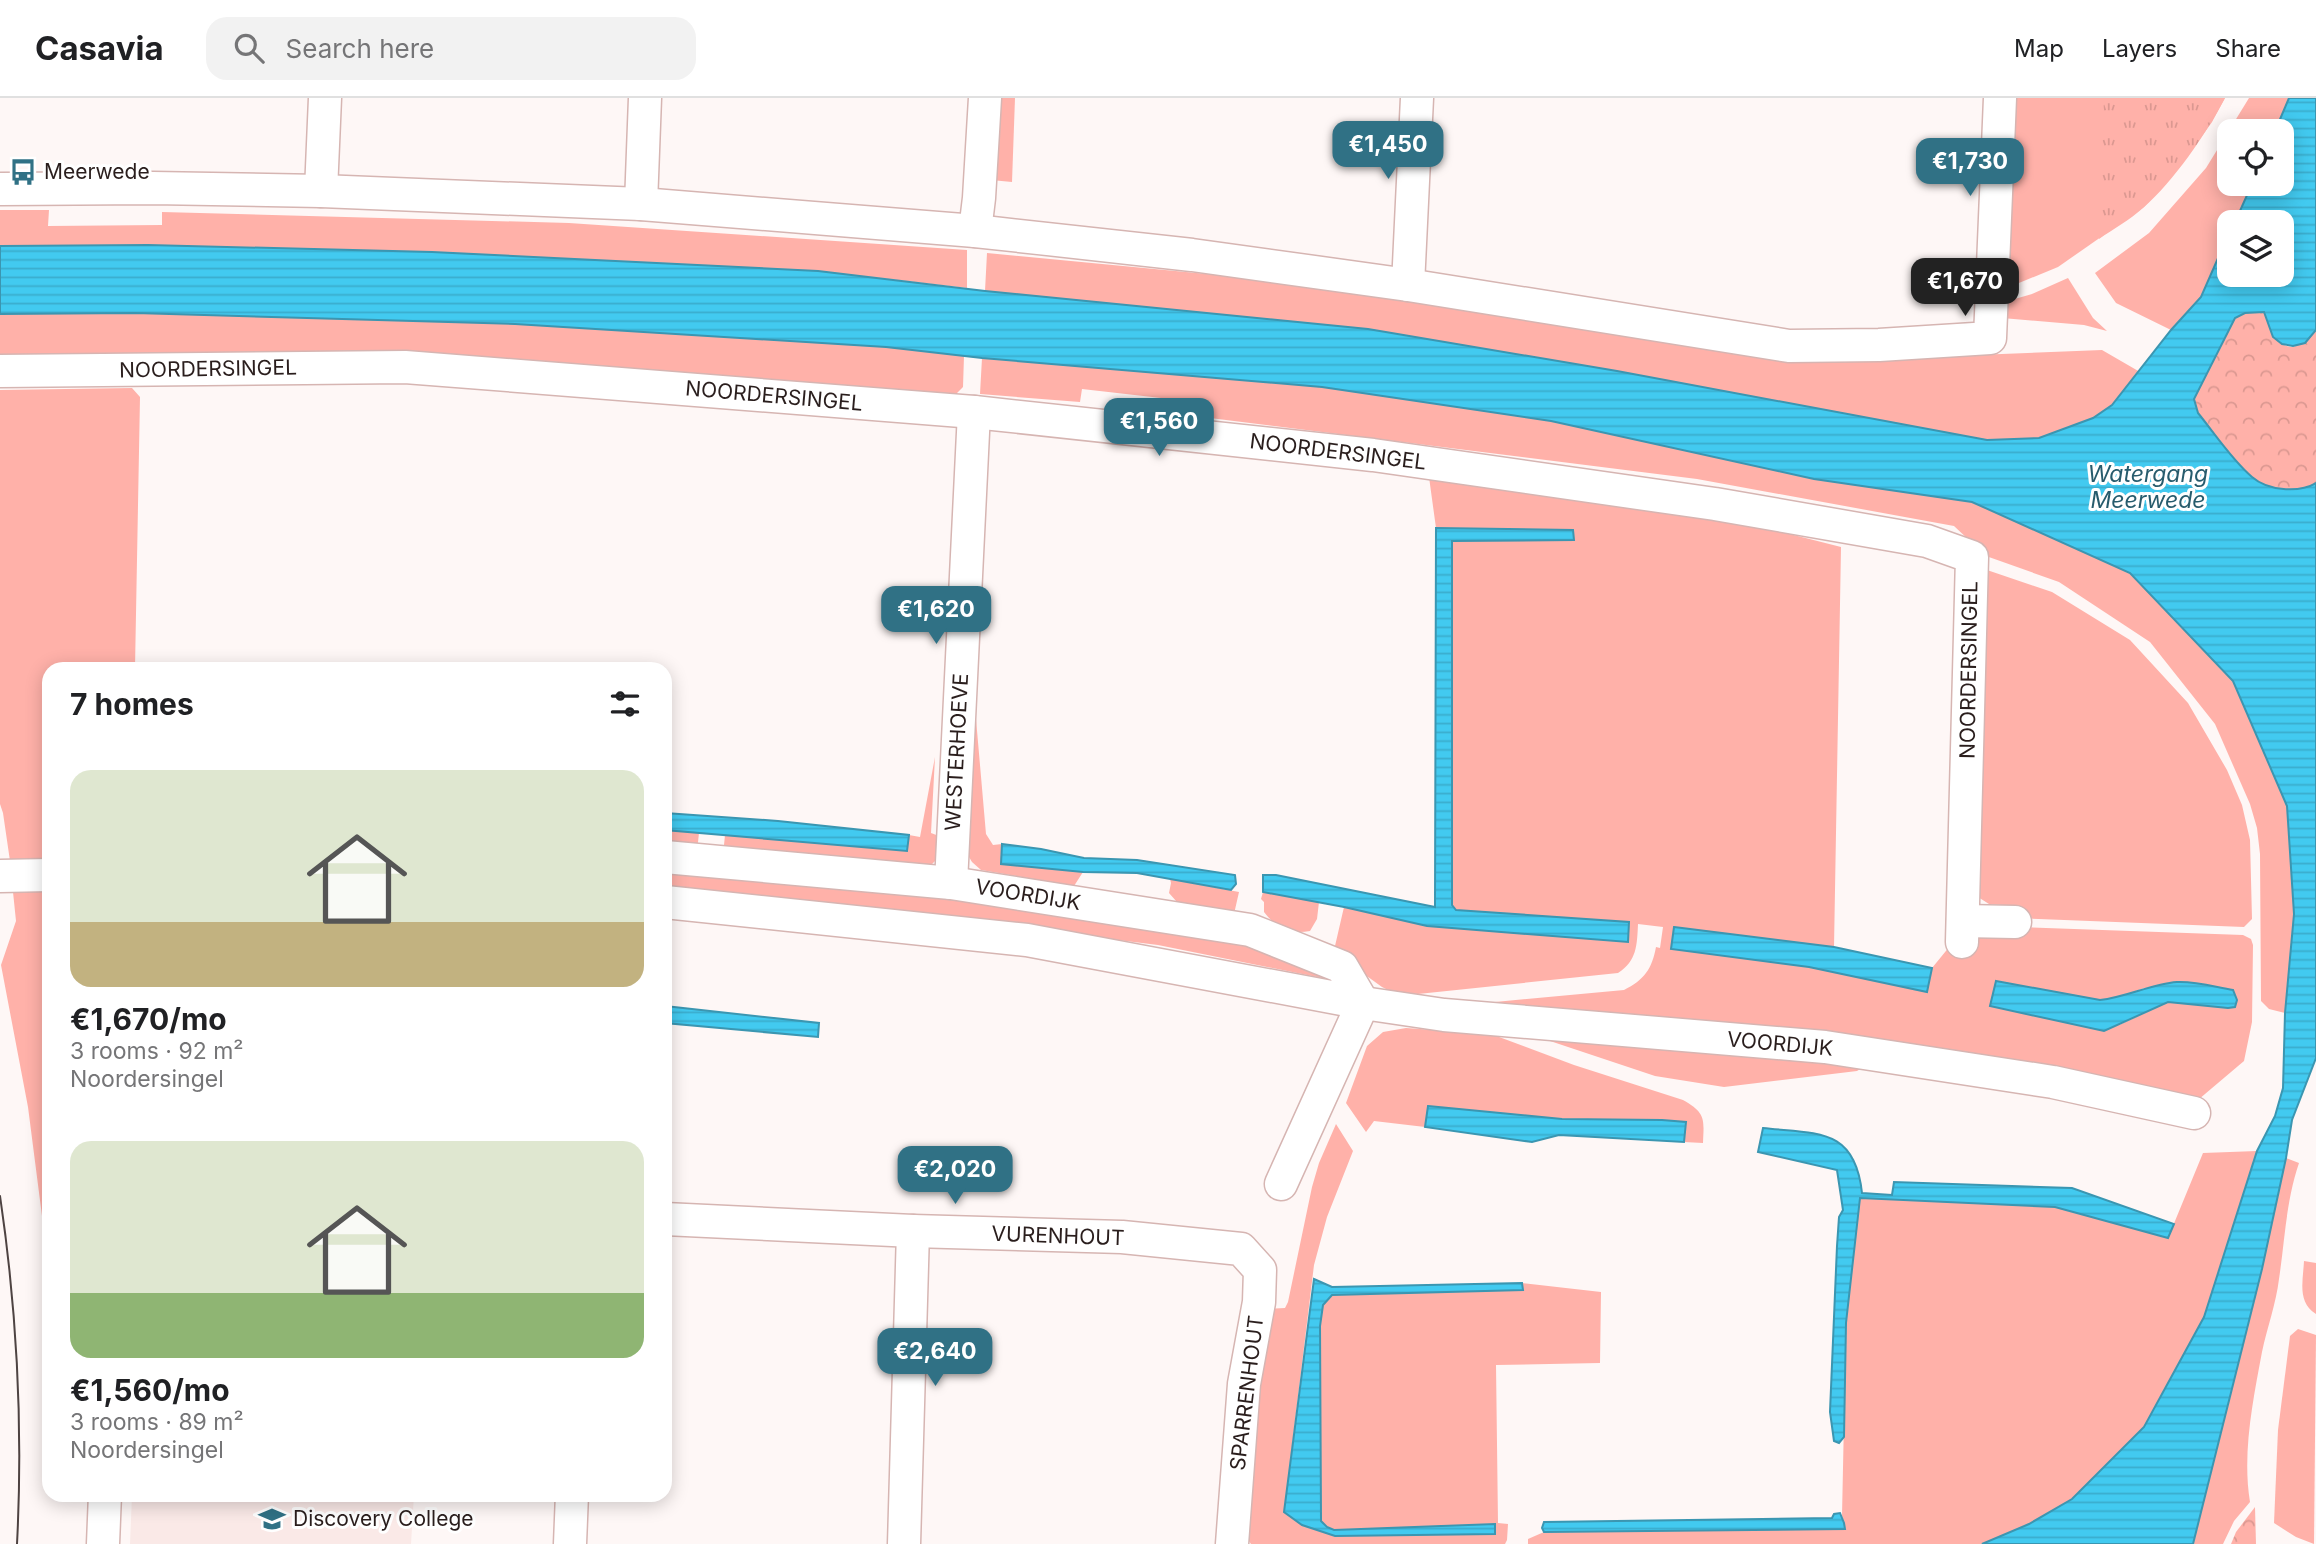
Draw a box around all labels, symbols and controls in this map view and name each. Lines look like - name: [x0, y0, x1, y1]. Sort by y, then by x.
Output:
- search box: [206, 17, 696, 80]
- text: Casavia: [35, 28, 164, 68]
- icon: search: [230, 29, 268, 67]
- text: Search here: [286, 33, 434, 64]
- text: Map: [2014, 34, 2064, 63]
- text: Layers: [2102, 34, 2177, 63]
- text: Share: [2215, 34, 2281, 63]
- map controls: [2217, 119, 2294, 287]
- button: locate: [2217, 119, 2294, 196]
- pin: €1,450: [1331, 122, 1445, 181]
- text: €1,450: [1348, 130, 1428, 158]
- pin: €1,730: [1913, 139, 2027, 198]
- text: €1,730: [1932, 147, 2008, 175]
- bus stop icon: Meerwede: [8, 157, 38, 187]
- place label: Meerwede: [44, 159, 150, 184]
- button: layers: [2217, 210, 2294, 287]
- pin: €1,670: [1908, 258, 2022, 318]
- text: €1,670: [1927, 267, 2003, 295]
- street label: NOORDERSINGEL: [119, 354, 297, 383]
- street label: NOORDERSINGEL: [684, 375, 864, 416]
- pin: €1,560: [1102, 398, 1216, 458]
- text: €1,560: [1120, 407, 1198, 435]
- street label: NOORDERSINGEL: [1248, 428, 1428, 475]
- water label: Watergang Meerwede: [2088, 460, 2208, 514]
- street label: NOORDERSINGEL: [1954, 581, 1983, 759]
- pin: €1,620: [879, 587, 993, 646]
- text: €1,620: [897, 595, 975, 623]
- street label: WESTERHOEVE: [940, 672, 973, 831]
- icon: filters: [606, 685, 644, 723]
- text: 7 homes: [70, 686, 194, 722]
- icon: home: [294, 816, 420, 942]
- street label: VOORDIJK: [974, 874, 1083, 915]
- text: €1,670/mo: [70, 1001, 227, 1037]
- street label: VOORDIJK: [1726, 1026, 1834, 1061]
- text: 3 rooms · 92 m²: [70, 1037, 243, 1065]
- text: Noordersingel: [70, 1065, 224, 1093]
- pin: €2,020: [898, 1146, 1012, 1206]
- text: €2,020: [914, 1155, 996, 1183]
- icon: home: [294, 1187, 420, 1313]
- street label: VURENHOUT: [991, 1221, 1125, 1250]
- street label: SPARRENHOUT: [1225, 1314, 1268, 1472]
- pin: €2,640: [878, 1328, 992, 1388]
- text: €2,640: [893, 1337, 977, 1365]
- text: €1,560/mo: [70, 1372, 230, 1408]
- text: 3 rooms · 89 m²: [70, 1408, 244, 1436]
- text: Noordersingel: [70, 1436, 224, 1464]
- school or university icon: Discovery College: [257, 1504, 287, 1534]
- place label: Discovery College: [293, 1506, 474, 1531]

